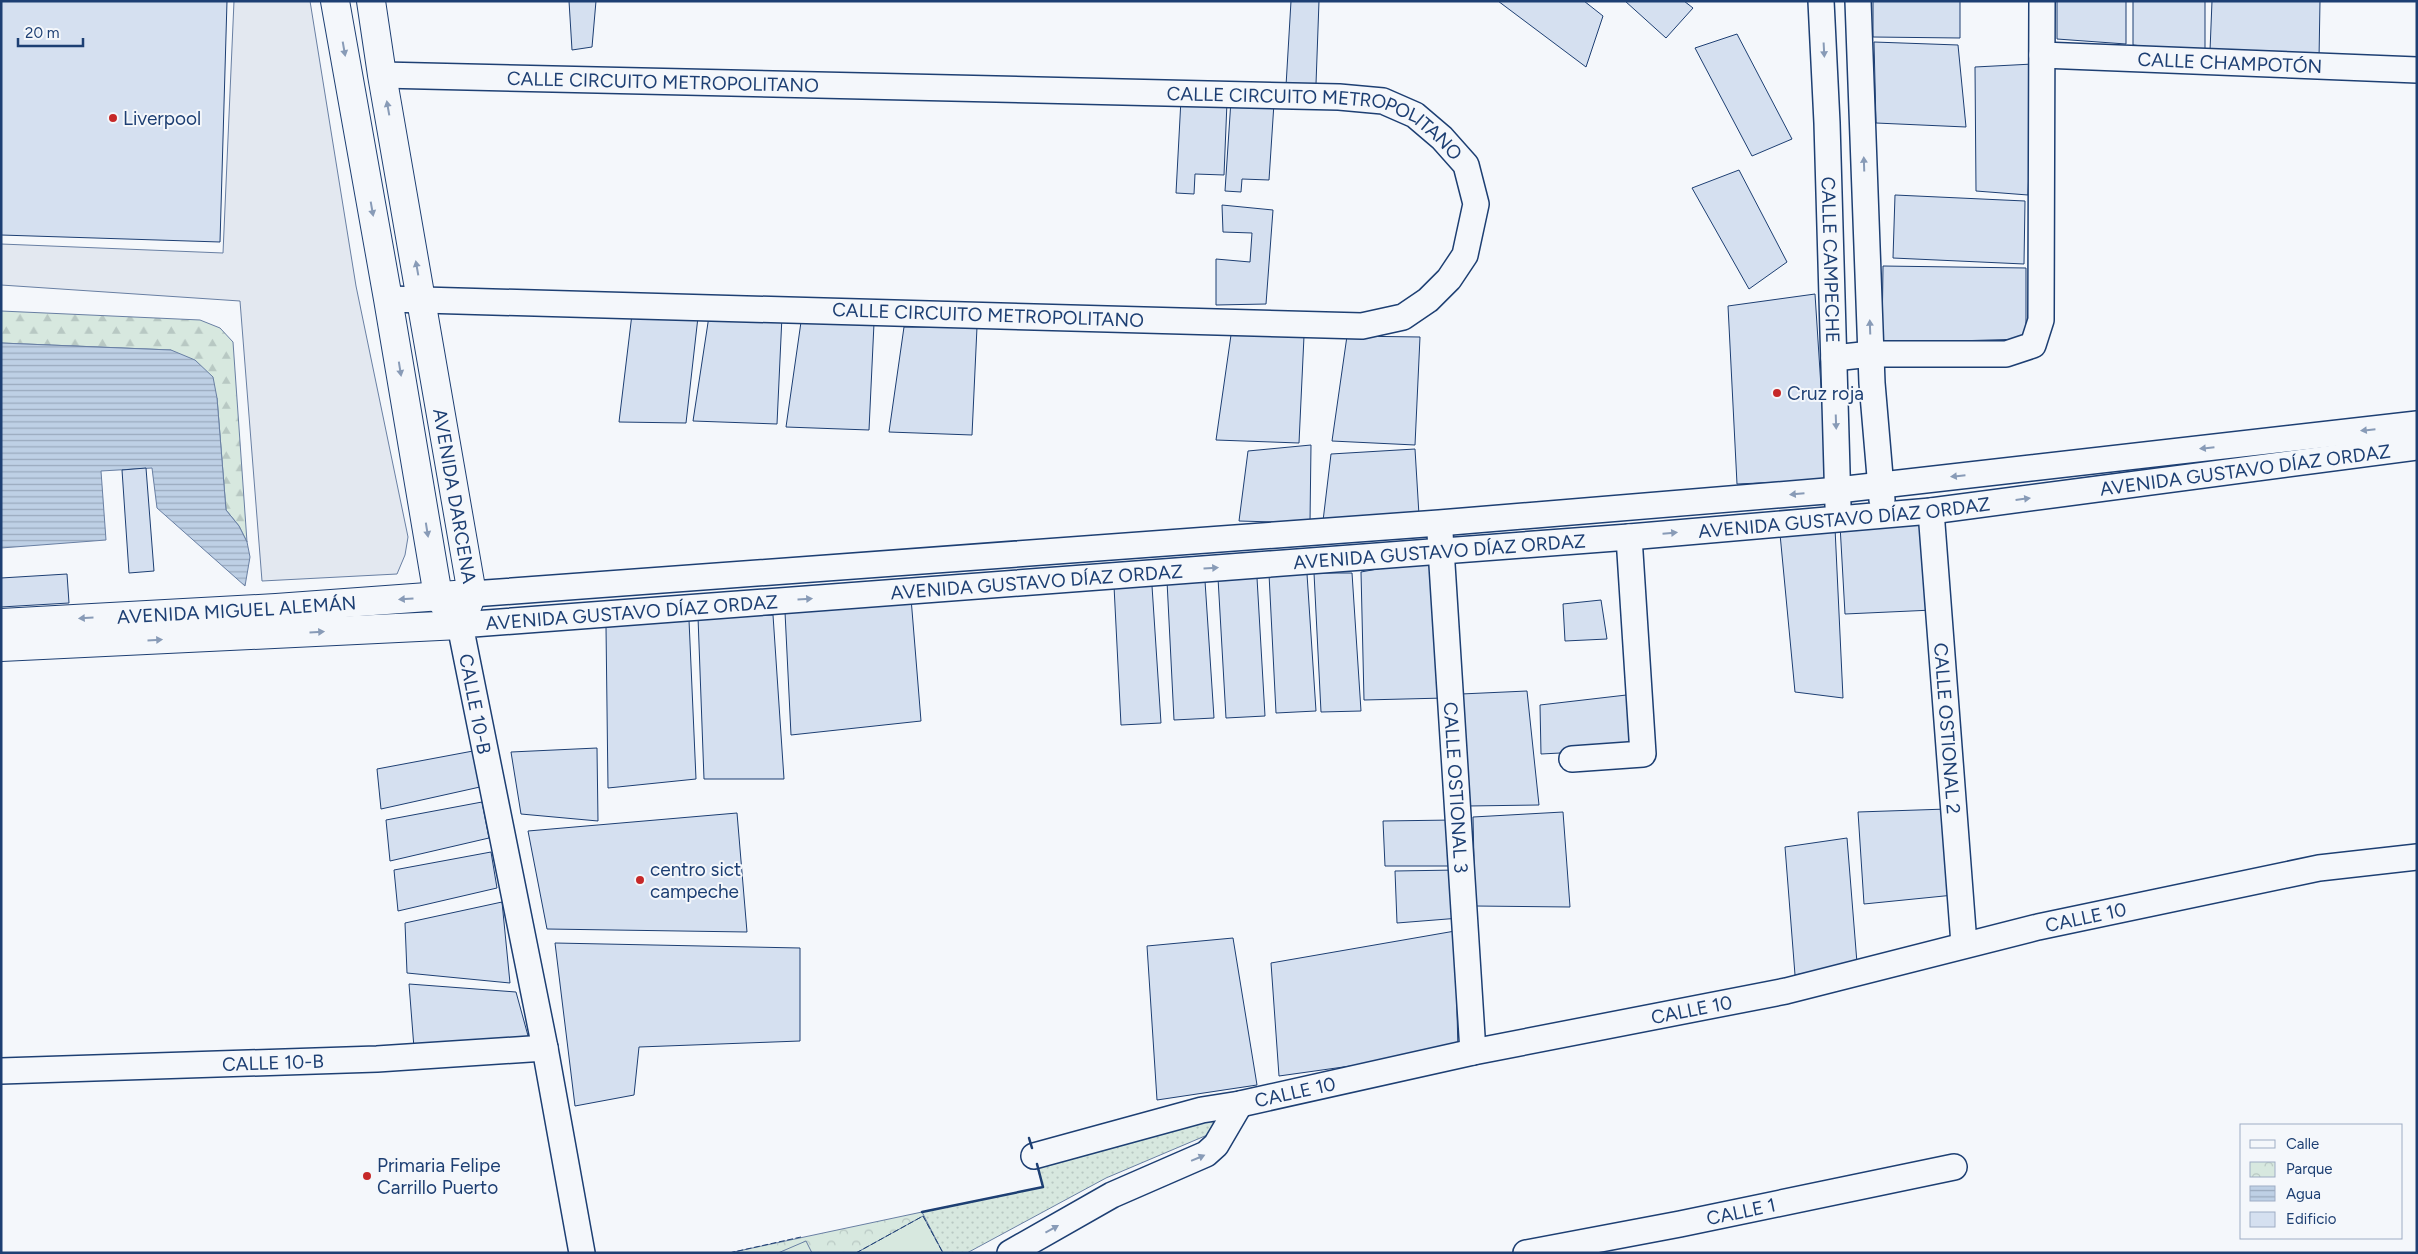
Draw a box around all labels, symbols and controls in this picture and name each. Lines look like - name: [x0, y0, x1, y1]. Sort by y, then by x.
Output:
- scale bar: [18, 15, 82, 47]
- text: 20 m: [25, 24, 59, 42]
- one-way arrow: [340, 42, 348, 58]
- one-way arrow: [1820, 42, 1828, 58]
- street label: CALLE CHAMPOTÓN: [2137, 47, 2323, 78]
- street label: CALLE CIRCUITO METROPOLITANO: [507, 66, 819, 97]
- street label: CALLE CIRCUITO METROPOLITANO: [1166, 82, 1467, 165]
- one-way arrow: [384, 100, 392, 116]
- place label: Liverpool: [123, 107, 201, 130]
- marker: Liverpool: [107, 112, 119, 124]
- one-way arrow: [1859, 156, 1867, 172]
- street label: CALLE CAMPECHE: [1817, 176, 1845, 343]
- one-way arrow: [368, 202, 376, 217]
- one-way arrow: [412, 260, 420, 276]
- street label: CALLE CIRCUITO METROPOLITANO: [832, 298, 1144, 332]
- one-way arrow: [1865, 318, 1873, 334]
- one-way arrow: [397, 362, 405, 378]
- place label: Cruz roja: [1787, 382, 1864, 405]
- marker: Cruz roja: [1771, 387, 1783, 399]
- street label: AVENIDA DARCENA: [429, 407, 481, 585]
- one-way arrow: [1832, 414, 1840, 430]
- one-way arrow: [2360, 426, 2376, 434]
- street label: AVENIDA GUSTAVO DÍAZ ORDAZ: [2098, 439, 2392, 500]
- one-way arrow: [2199, 444, 2215, 452]
- one-way arrow: [1950, 472, 1966, 480]
- one-way arrow: [1789, 490, 1805, 498]
- street label: AVENIDA GUSTAVO DÍAZ ORDAZ: [1697, 492, 1991, 543]
- one-way arrow: [2016, 495, 2032, 503]
- one-way arrow: [423, 522, 431, 538]
- street label: AVENIDA GUSTAVO DÍAZ ORDAZ: [1292, 529, 1586, 574]
- one-way arrow: [1662, 529, 1678, 537]
- street label: AVENIDA GUSTAVO DÍAZ ORDAZ: [890, 559, 1184, 604]
- one-way arrow: [1204, 564, 1220, 572]
- street label: AVENIDA GUSTAVO DÍAZ ORDAZ: [485, 590, 779, 635]
- street label: AVENIDA MIGUEL ALEMÁN: [116, 591, 357, 628]
- one-way arrow: [397, 595, 413, 603]
- one-way arrow: [797, 595, 813, 603]
- one-way arrow: [78, 614, 94, 622]
- one-way arrow: [309, 627, 325, 635]
- one-way arrow: [147, 635, 163, 643]
- street label: CALLE OSTIONAL 2: [1930, 642, 1966, 815]
- street label: CALLE 10-B: [454, 652, 496, 756]
- street label: CALLE OSTIONAL 3: [1439, 701, 1473, 874]
- place label: centro sict campeche: [650, 858, 741, 903]
- marker: centro sict campeche: [634, 874, 646, 886]
- street label: CALLE 10: [2043, 897, 2128, 937]
- street label: CALLE 10: [1649, 990, 1734, 1029]
- street label: CALLE 10-B: [222, 1049, 324, 1075]
- street label: CALLE 10: [1252, 1072, 1338, 1112]
- legend: [2240, 1124, 2403, 1239]
- text: Calle: [2286, 1135, 2319, 1153]
- one-way arrow: [1191, 1153, 1205, 1161]
- place label: Primaria Felipe Carrillo Puerto: [377, 1154, 501, 1199]
- text: Parque: [2286, 1160, 2333, 1178]
- marker: Primaria Felipe Carrillo Puerto: [361, 1170, 373, 1182]
- text: Agua: [2286, 1185, 2321, 1203]
- street label: CALLE 1: [1704, 1193, 1778, 1230]
- text: Edificio: [2286, 1210, 2337, 1228]
- one-way arrow: [1045, 1225, 1060, 1233]

